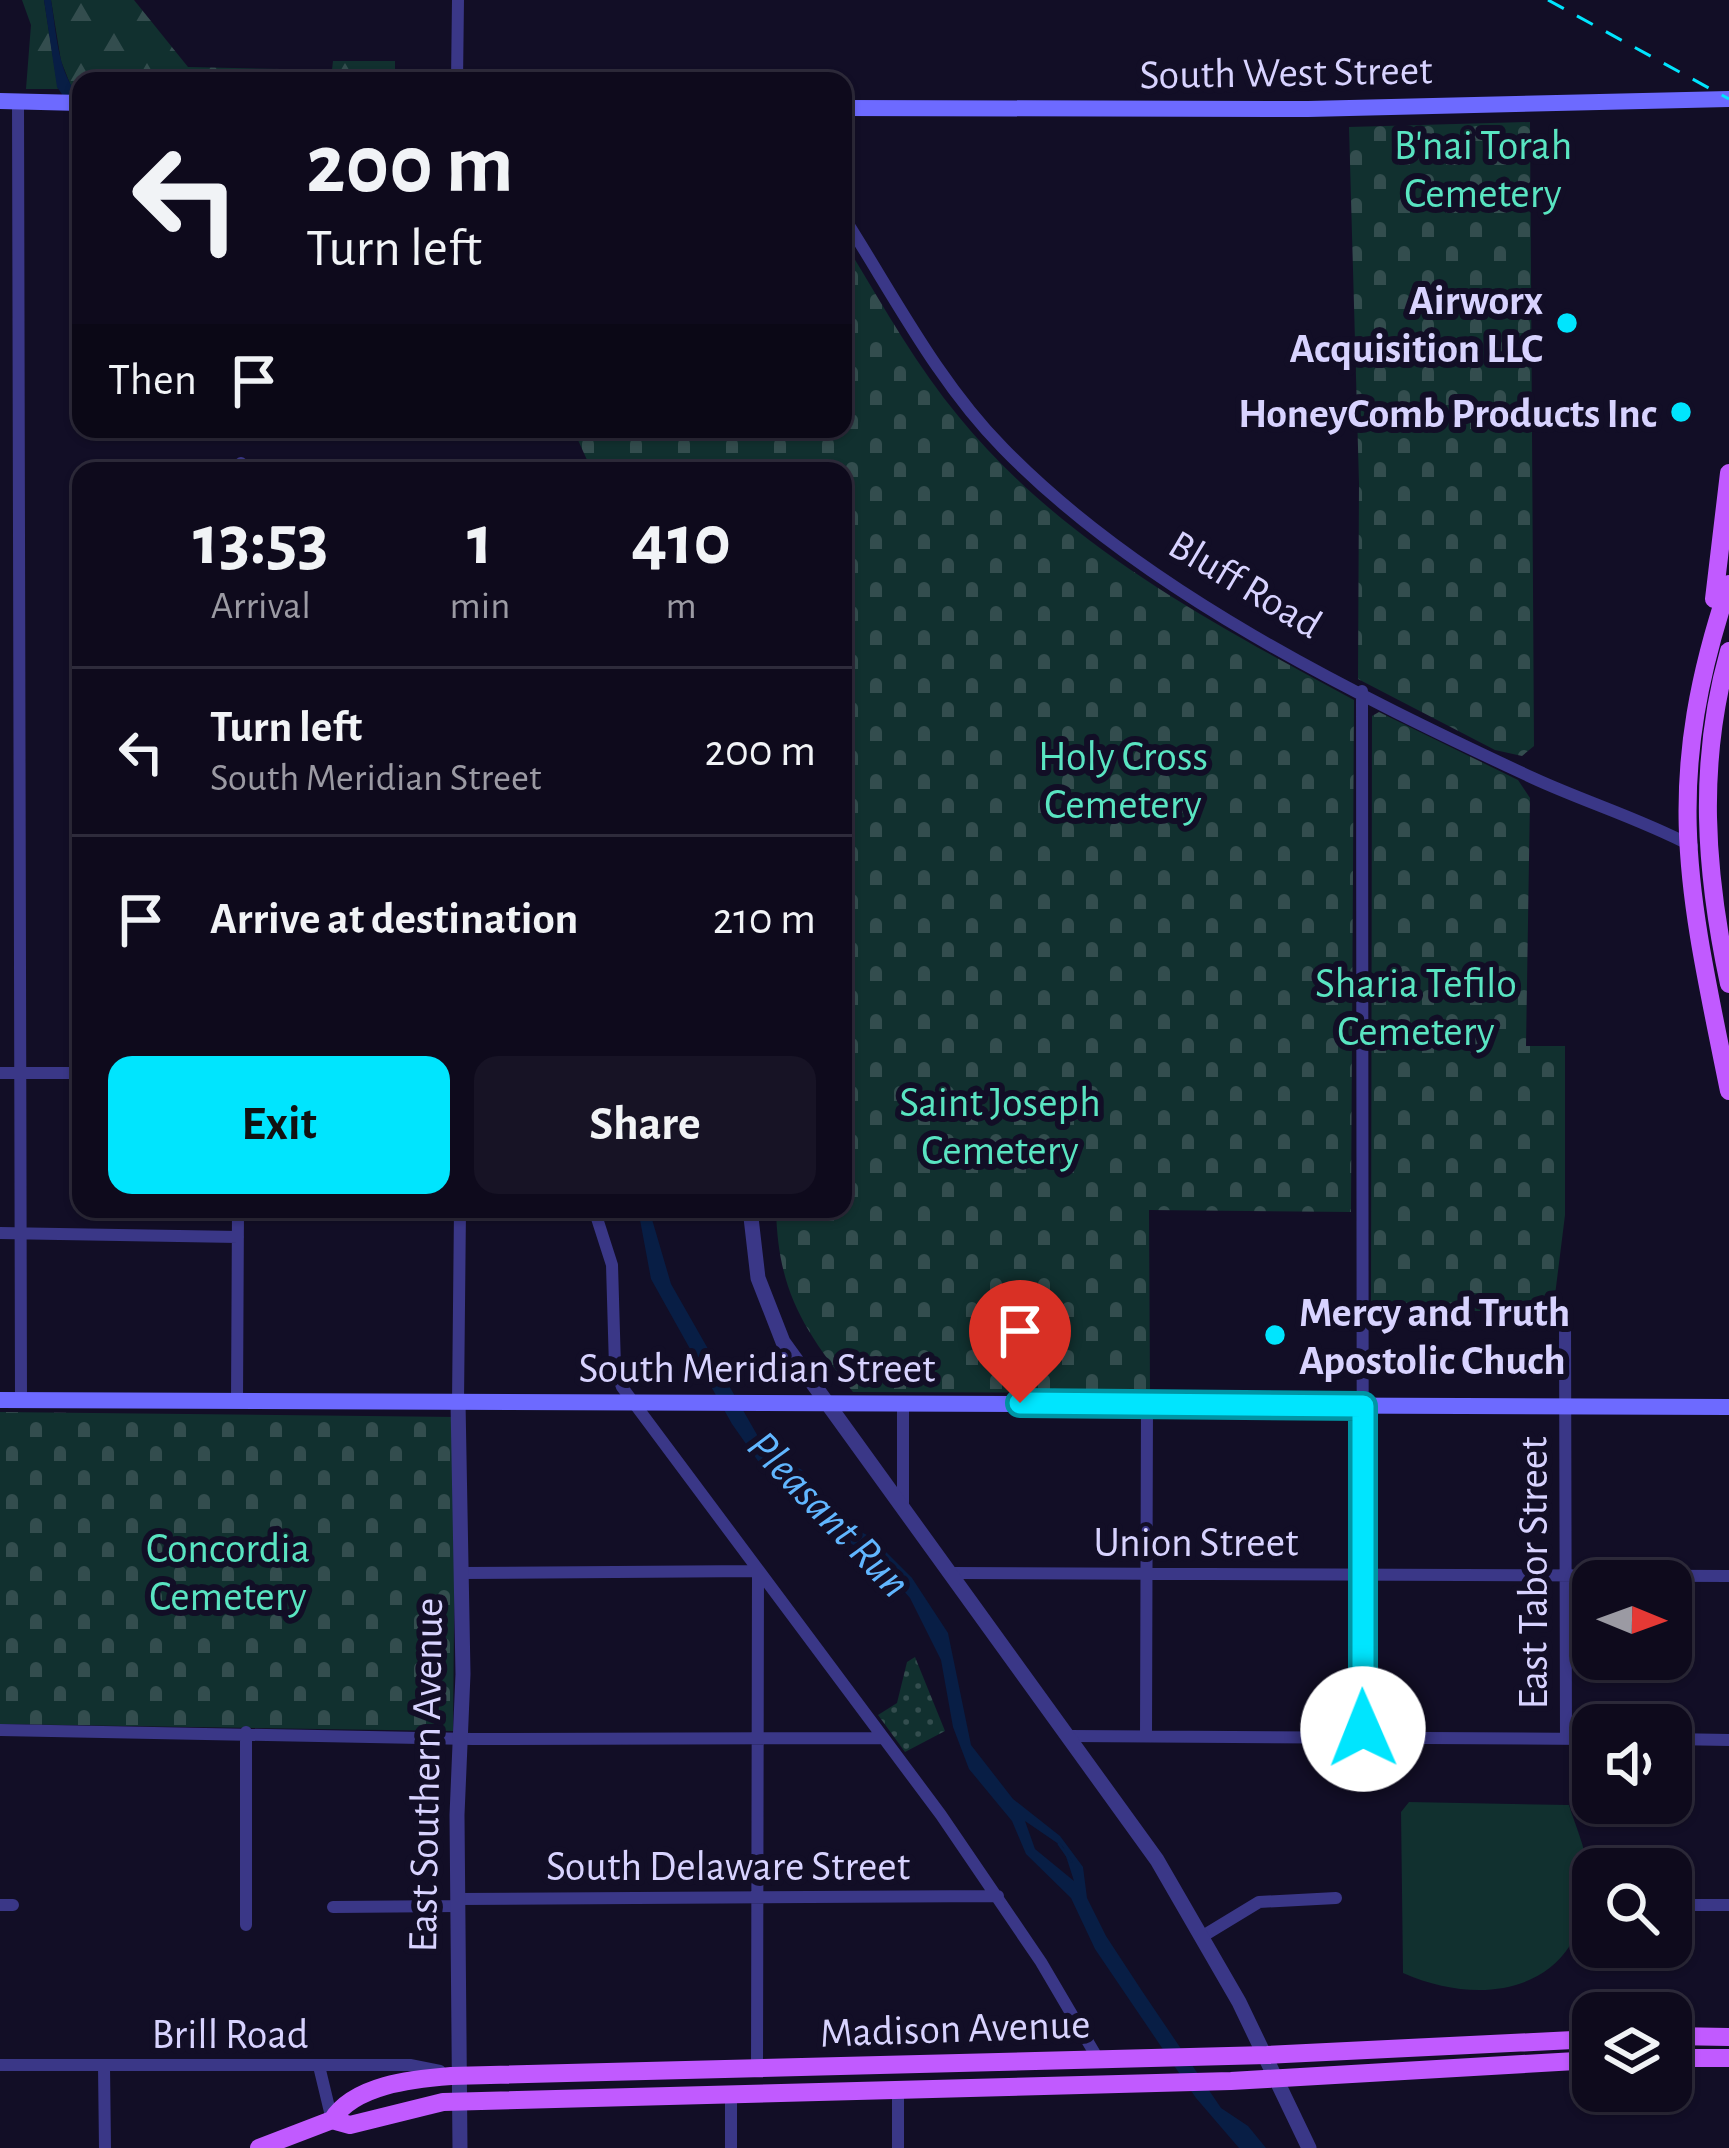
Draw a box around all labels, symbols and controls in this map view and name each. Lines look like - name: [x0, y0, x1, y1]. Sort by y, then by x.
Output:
- street label: South West Street: [1139, 49, 1433, 97]
- icon: left: [108, 120, 264, 276]
- text: 200 m: [306, 124, 514, 208]
- park label: B'nai Torah Cemetery: [1394, 125, 1572, 215]
- text: Turn left: [306, 222, 482, 276]
- place label: Airworx Acquisition LLC: [1290, 280, 1543, 370]
- marker: Airworx Acquisition LLC: [1554, 310, 1580, 336]
- icon: arrive: [221, 348, 287, 414]
- text: Then: [108, 358, 197, 403]
- place label: HoneyComb Products Inc: [1238, 393, 1657, 435]
- marker: HoneyComb Products Inc: [1668, 399, 1694, 425]
- text: 13:53: [193, 505, 329, 577]
- text: 1: [467, 505, 493, 577]
- text: 410: [631, 505, 731, 577]
- street label: Bluff Road: [1161, 523, 1329, 646]
- text: Arrival: [211, 587, 311, 626]
- text: min: [450, 587, 510, 626]
- text: m: [666, 587, 697, 626]
- text: Turn left: [210, 705, 362, 750]
- icon: left: [108, 719, 174, 785]
- text: 200 m: [705, 729, 816, 774]
- park label: Holy Cross Cemetery: [1038, 736, 1208, 826]
- text: South Meridian Street: [210, 759, 541, 798]
- icon: arrive: [108, 887, 174, 953]
- text: Arrive at destination: [210, 897, 578, 942]
- text: 210 m: [713, 897, 816, 942]
- park label: Sharia Tefilo Cemetery: [1315, 963, 1517, 1053]
- button: Exit: [108, 1056, 450, 1194]
- button: Share: [474, 1056, 816, 1194]
- park label: Saint Joseph Cemetery: [899, 1082, 1101, 1172]
- pin: [969, 1280, 1071, 1403]
- place label: Mercy and Truth Apostolic Chuch: [1299, 1292, 1570, 1382]
- icon: arrive: [987, 1298, 1053, 1364]
- marker: Mercy and Truth Apostolic Chuch: [1262, 1322, 1288, 1348]
- street label: South Meridian Street: [579, 1348, 935, 1390]
- water label: Pleasant Run: [738, 1423, 918, 1607]
- street label: East Tabor Street: [1513, 1436, 1555, 1710]
- street label: Union Street: [1094, 1522, 1298, 1564]
- park label: Concordia Cemetery: [146, 1528, 310, 1618]
- north arrow: [1572, 1560, 1692, 1680]
- map controls: [1572, 1560, 1692, 2112]
- street label: East Southern Avenue: [402, 1597, 450, 1953]
- position arrow: [1300, 1666, 1426, 1792]
- button: sound: [1572, 1704, 1692, 1824]
- street label: South Delaware Street: [546, 1846, 910, 1888]
- button: search: [1572, 1848, 1692, 1968]
- button: layers: [1572, 1992, 1692, 2112]
- street label: Madison Avenue: [819, 2003, 1091, 2055]
- street label: Brill Road: [151, 2014, 309, 2056]

